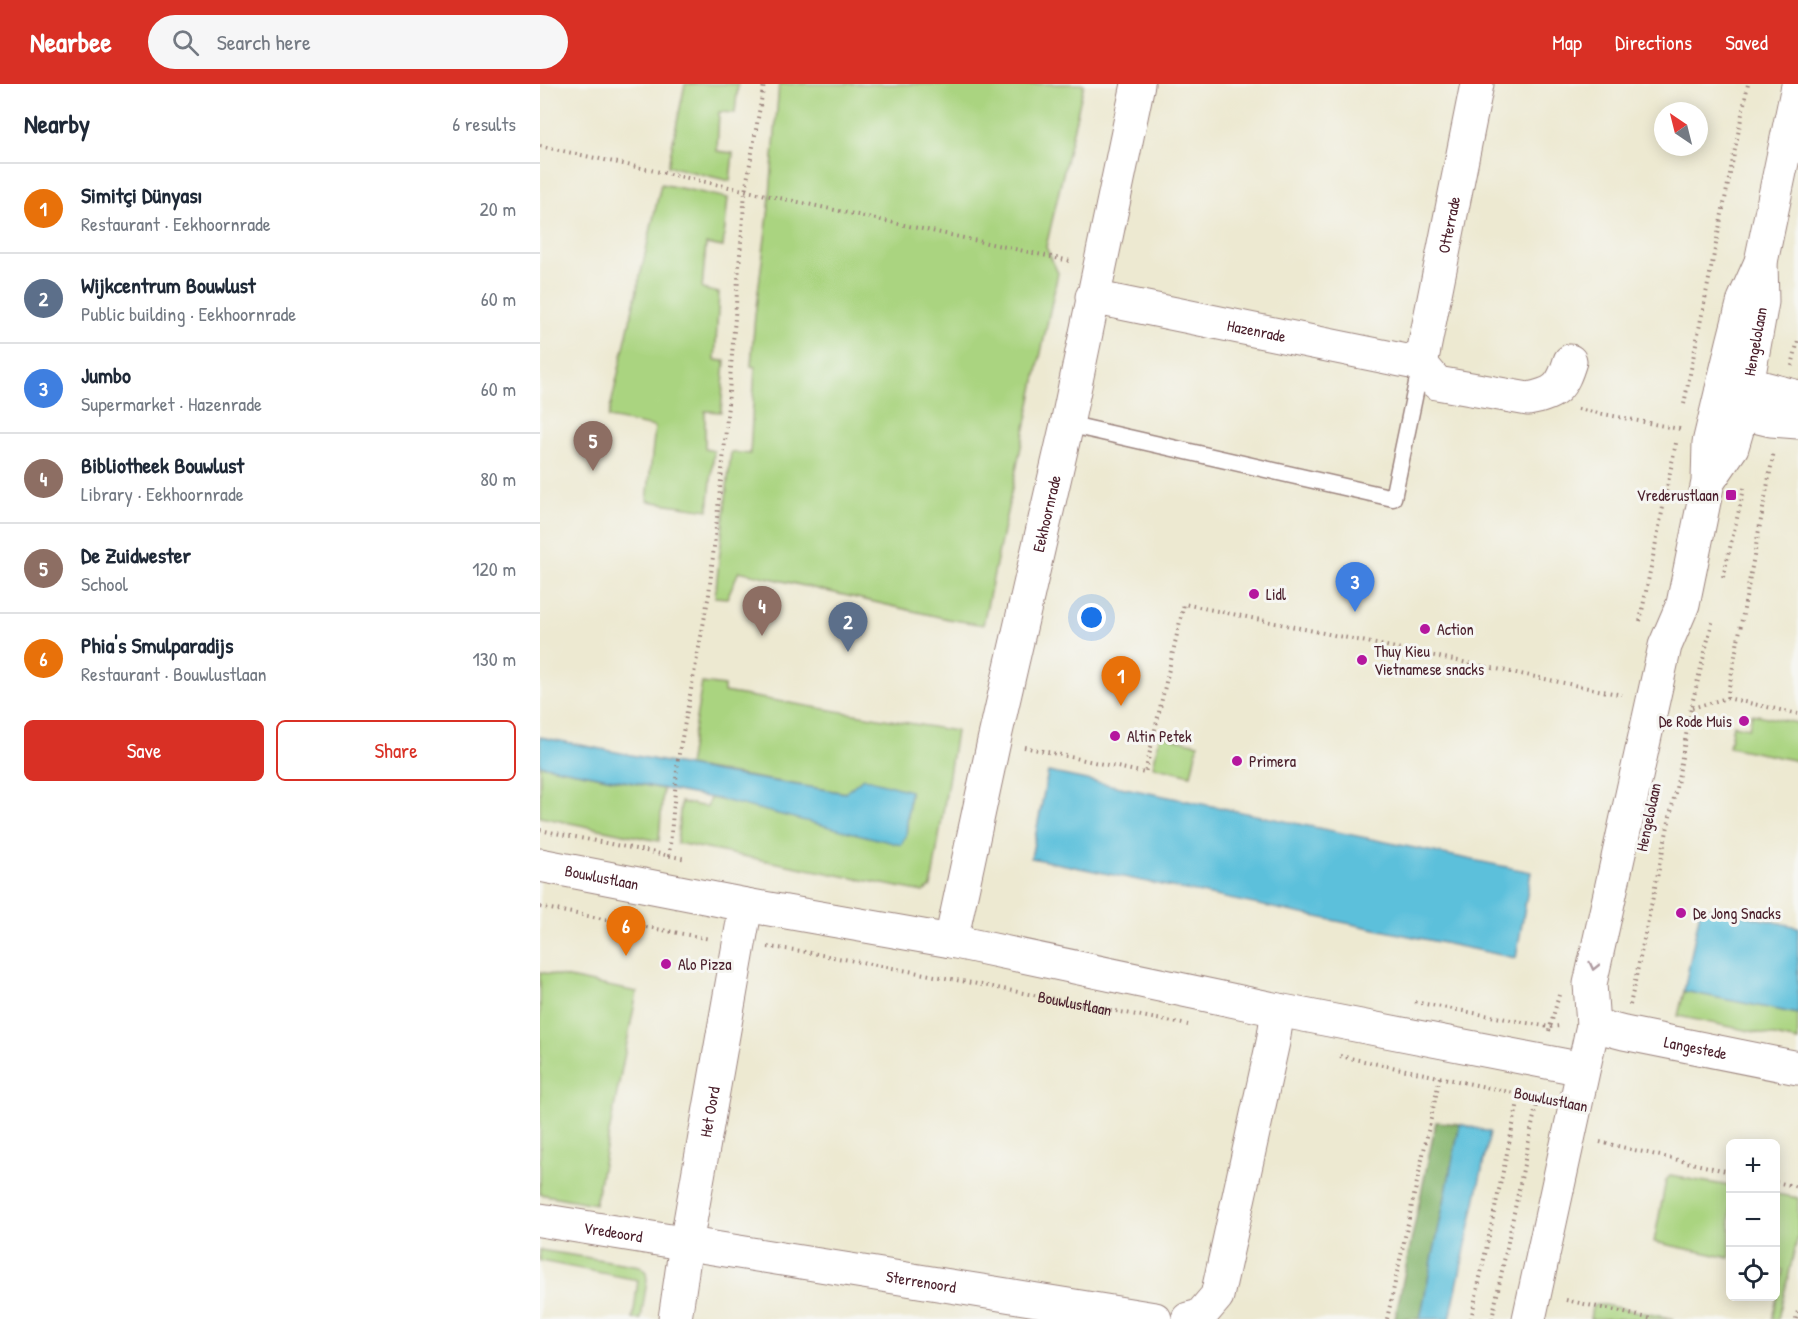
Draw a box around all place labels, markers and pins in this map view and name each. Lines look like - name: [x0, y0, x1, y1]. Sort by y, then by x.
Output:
- pin: 5: [574, 422, 612, 471]
- place label: Vrederustlaan: [1637, 484, 1719, 506]
- marker: Vrederustlaan: [1724, 488, 1738, 502]
- pin: 3: [1336, 562, 1374, 612]
- place label: Lidl: [1266, 583, 1287, 605]
- pin: 4: [742, 586, 782, 636]
- marker: Lidl: [1247, 587, 1261, 601]
- pin: 2: [828, 602, 868, 652]
- place label: Action: [1437, 618, 1474, 640]
- marker: Action: [1418, 622, 1432, 636]
- place label: Thuy Kieu Vietnamese snacks: [1374, 640, 1484, 680]
- marker: Thuy Kieu Vietnamese snacks: [1355, 653, 1369, 667]
- pin: 1: [1102, 656, 1140, 706]
- place label: De Rode Muis: [1659, 710, 1732, 732]
- marker: De Rode Muis: [1737, 714, 1751, 728]
- place label: Altin Petek: [1127, 725, 1192, 747]
- marker: Altin Petek: [1108, 729, 1122, 743]
- place label: Primera: [1249, 750, 1296, 772]
- marker: Primera: [1230, 754, 1244, 768]
- place label: De Jong Snacks: [1693, 902, 1781, 924]
- pin: 6: [606, 906, 646, 956]
- marker: De Jong Snacks: [1674, 906, 1688, 920]
- place label: Alo Pizza: [678, 953, 731, 975]
- marker: Alo Pizza: [659, 957, 673, 971]

